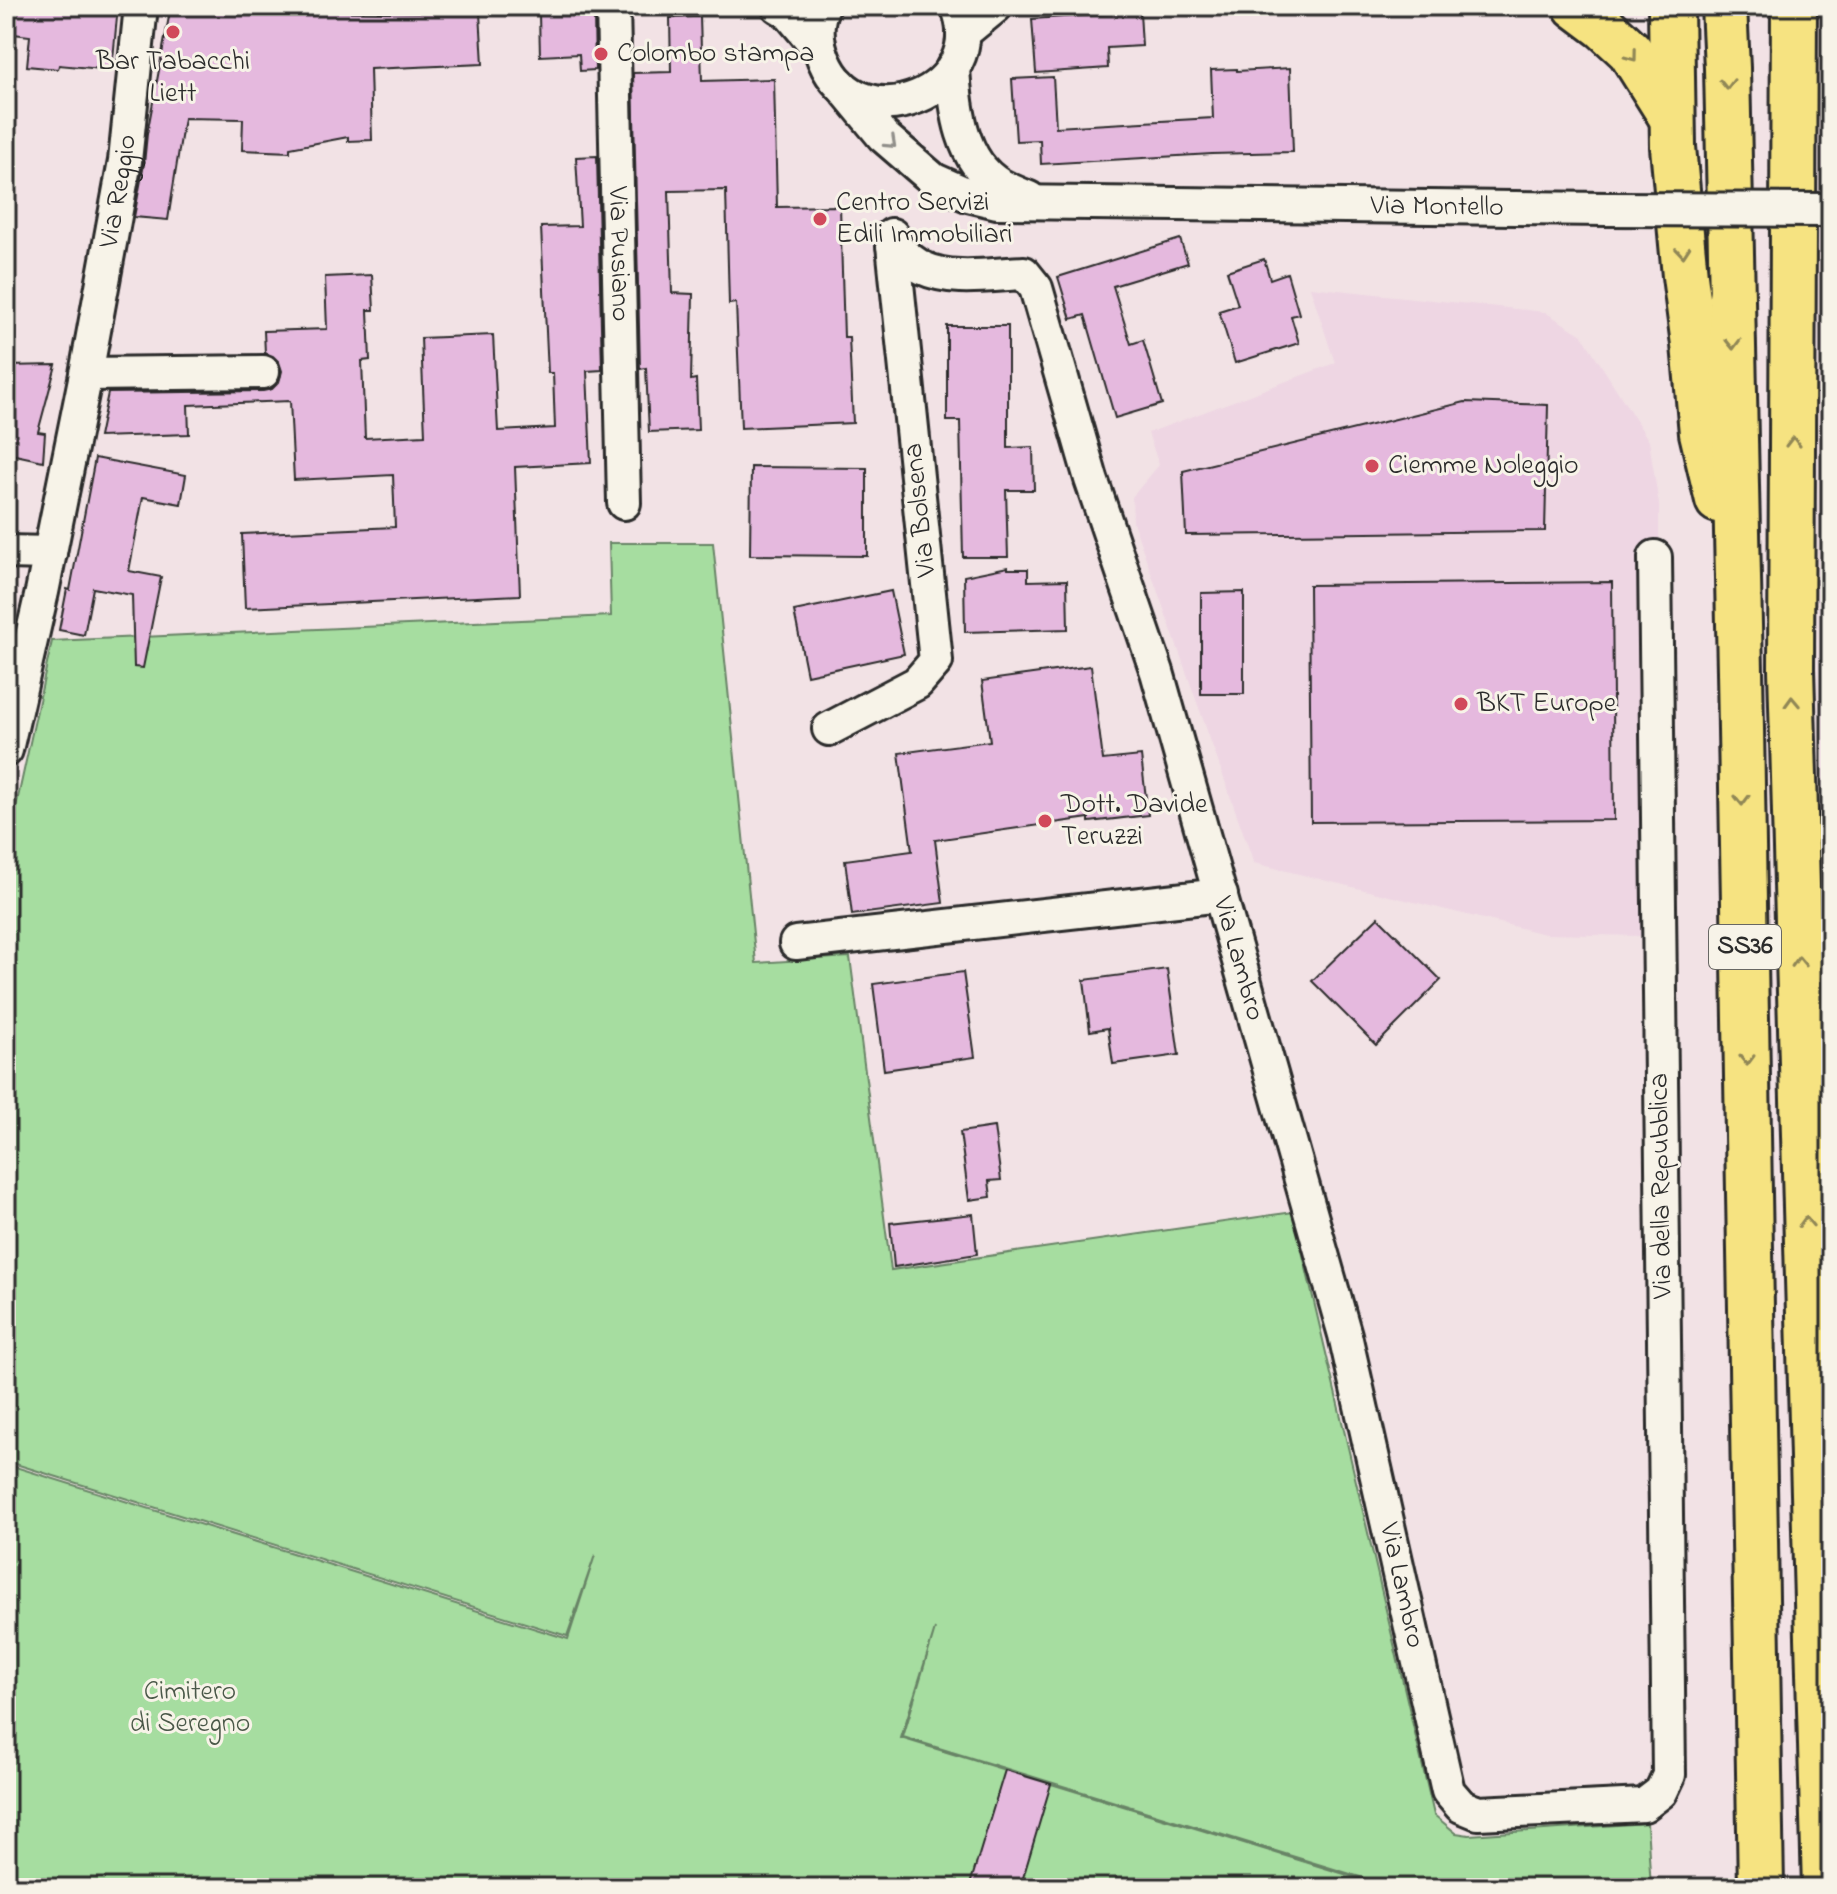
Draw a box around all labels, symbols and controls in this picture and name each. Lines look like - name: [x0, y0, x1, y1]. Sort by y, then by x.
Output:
- marker: Bar Tabacchi Liett: [164, 23, 182, 41]
- place label: Colombo stampa: [617, 34, 814, 75]
- place label: Bar Tabacchi Liett: [95, 42, 250, 115]
- marker: Colombo stampa: [592, 45, 610, 63]
- one-way arrow: [1622, 47, 1637, 62]
- one-way arrow: [1719, 78, 1736, 91]
- street label: Via Reggio: [89, 133, 148, 253]
- one-way arrow: [882, 133, 896, 148]
- place label: Centro Servizi Edili Immobiliari: [836, 183, 1013, 256]
- street label: Via Pusiano: [596, 185, 640, 322]
- street label: Via Montello: [1369, 186, 1504, 228]
- marker: Centro Servizi Edili Immobiliari: [811, 210, 829, 228]
- one-way arrow: [1674, 246, 1691, 259]
- one-way arrow: [1724, 338, 1742, 351]
- one-way arrow: [1784, 435, 1801, 448]
- street label: Via Bolsena: [894, 441, 949, 580]
- place label: Ciemme Noleggio: [1388, 446, 1579, 487]
- marker: Ciemme Noleggio: [1363, 457, 1381, 475]
- place label: BKT Europe: [1476, 684, 1617, 725]
- marker: BKT Europe: [1452, 695, 1470, 713]
- one-way arrow: [1783, 695, 1800, 708]
- place label: Dott. Davide Teruzzi: [1060, 785, 1208, 858]
- one-way arrow: [1733, 794, 1751, 807]
- marker: Dott. Davide Teruzzi: [1036, 812, 1054, 830]
- street label: Via Lambro: [1201, 891, 1275, 1025]
- road number: SS36: [1709, 925, 1781, 969]
- one-way arrow: [1791, 955, 1808, 968]
- one-way arrow: [1738, 1054, 1755, 1067]
- street label: Via della Repubblica: [1640, 1073, 1684, 1300]
- one-way arrow: [1798, 1215, 1815, 1228]
- street label: Via Lambro: [1367, 1518, 1436, 1652]
- park label: Cimitero di Seregno: [130, 1672, 250, 1745]

